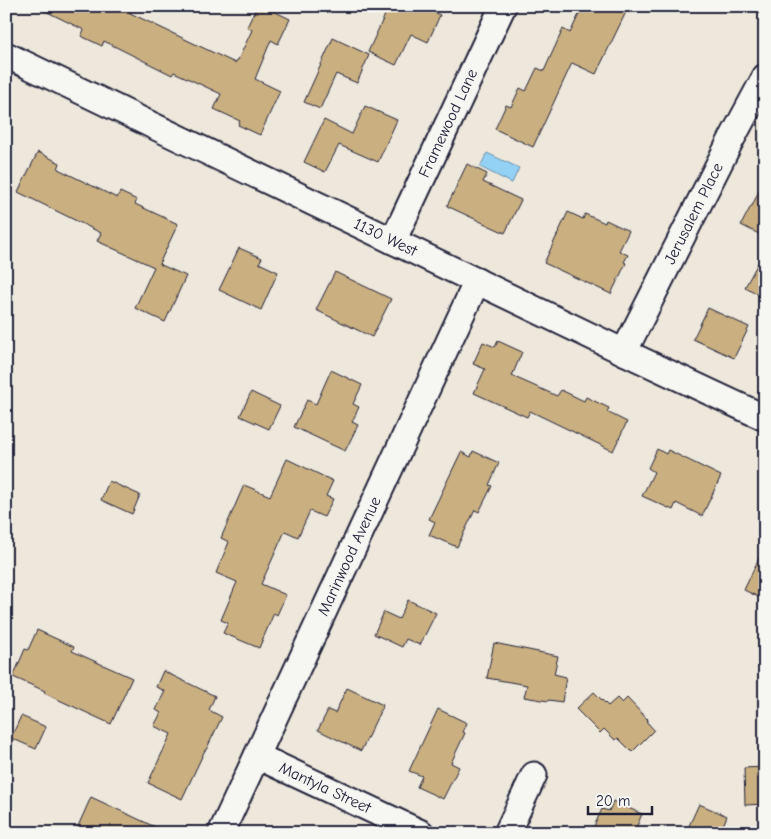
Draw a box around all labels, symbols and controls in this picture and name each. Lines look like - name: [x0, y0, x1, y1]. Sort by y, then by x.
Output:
- street label: Framewood Lane: [415, 66, 481, 180]
- street label: Jerusalem Place: [661, 160, 727, 267]
- street label: 1130 West: [351, 215, 420, 260]
- street label: Marinwood Avenue: [314, 494, 385, 619]
- street label: Mantyla Street: [276, 759, 374, 817]
- scale bar: [588, 784, 652, 816]
- text: 20 m: [596, 792, 630, 810]

